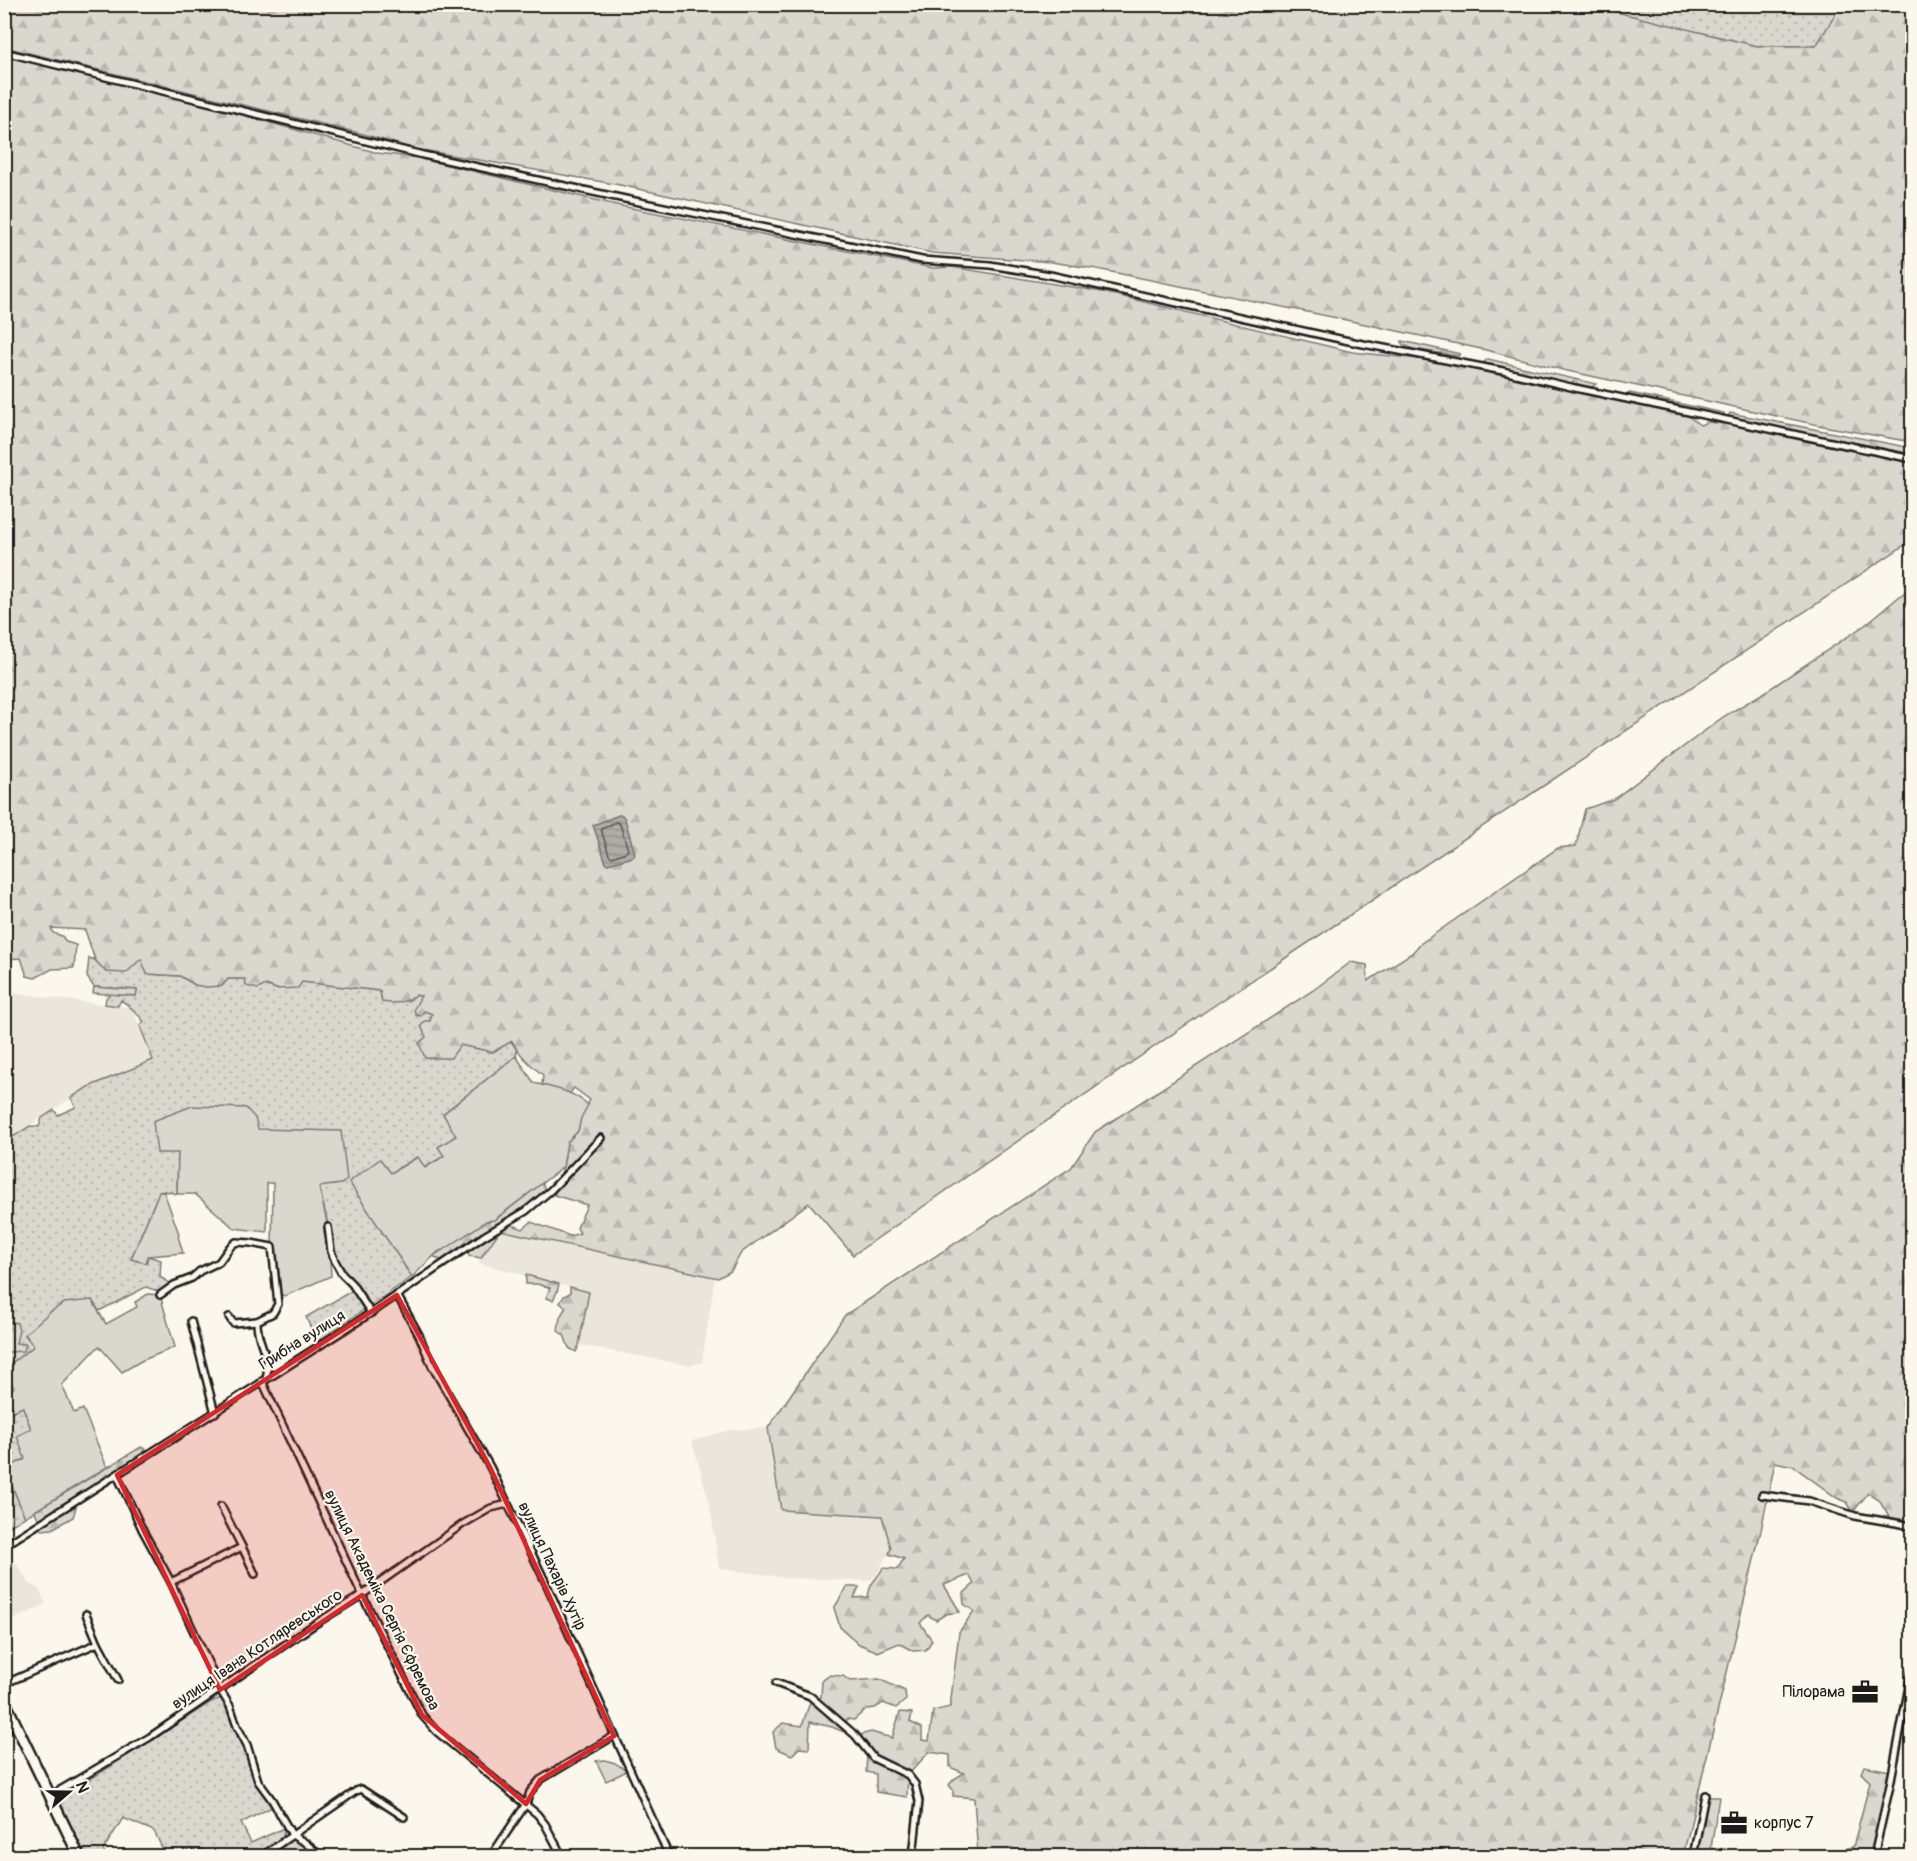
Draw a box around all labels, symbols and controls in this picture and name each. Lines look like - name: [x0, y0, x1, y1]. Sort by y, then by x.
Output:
- street label: Грибна вулиця: [255, 1305, 349, 1375]
- street label: вулиця Академіка Сергія Єфремова: [320, 1487, 444, 1713]
- street label: вулиця Пахарів Хутір: [513, 1499, 591, 1633]
- street label: вулиця Івана Котляревського: [168, 1584, 346, 1714]
- office icon: Пілорама: [1850, 1677, 1880, 1707]
- place label: Пілорама: [1783, 1682, 1845, 1702]
- north arrow: [39, 1762, 99, 1822]
- text: N: [71, 1779, 93, 1796]
- office icon: корпус 7: [1719, 1808, 1749, 1838]
- place label: корпус 7: [1754, 1813, 1814, 1833]

